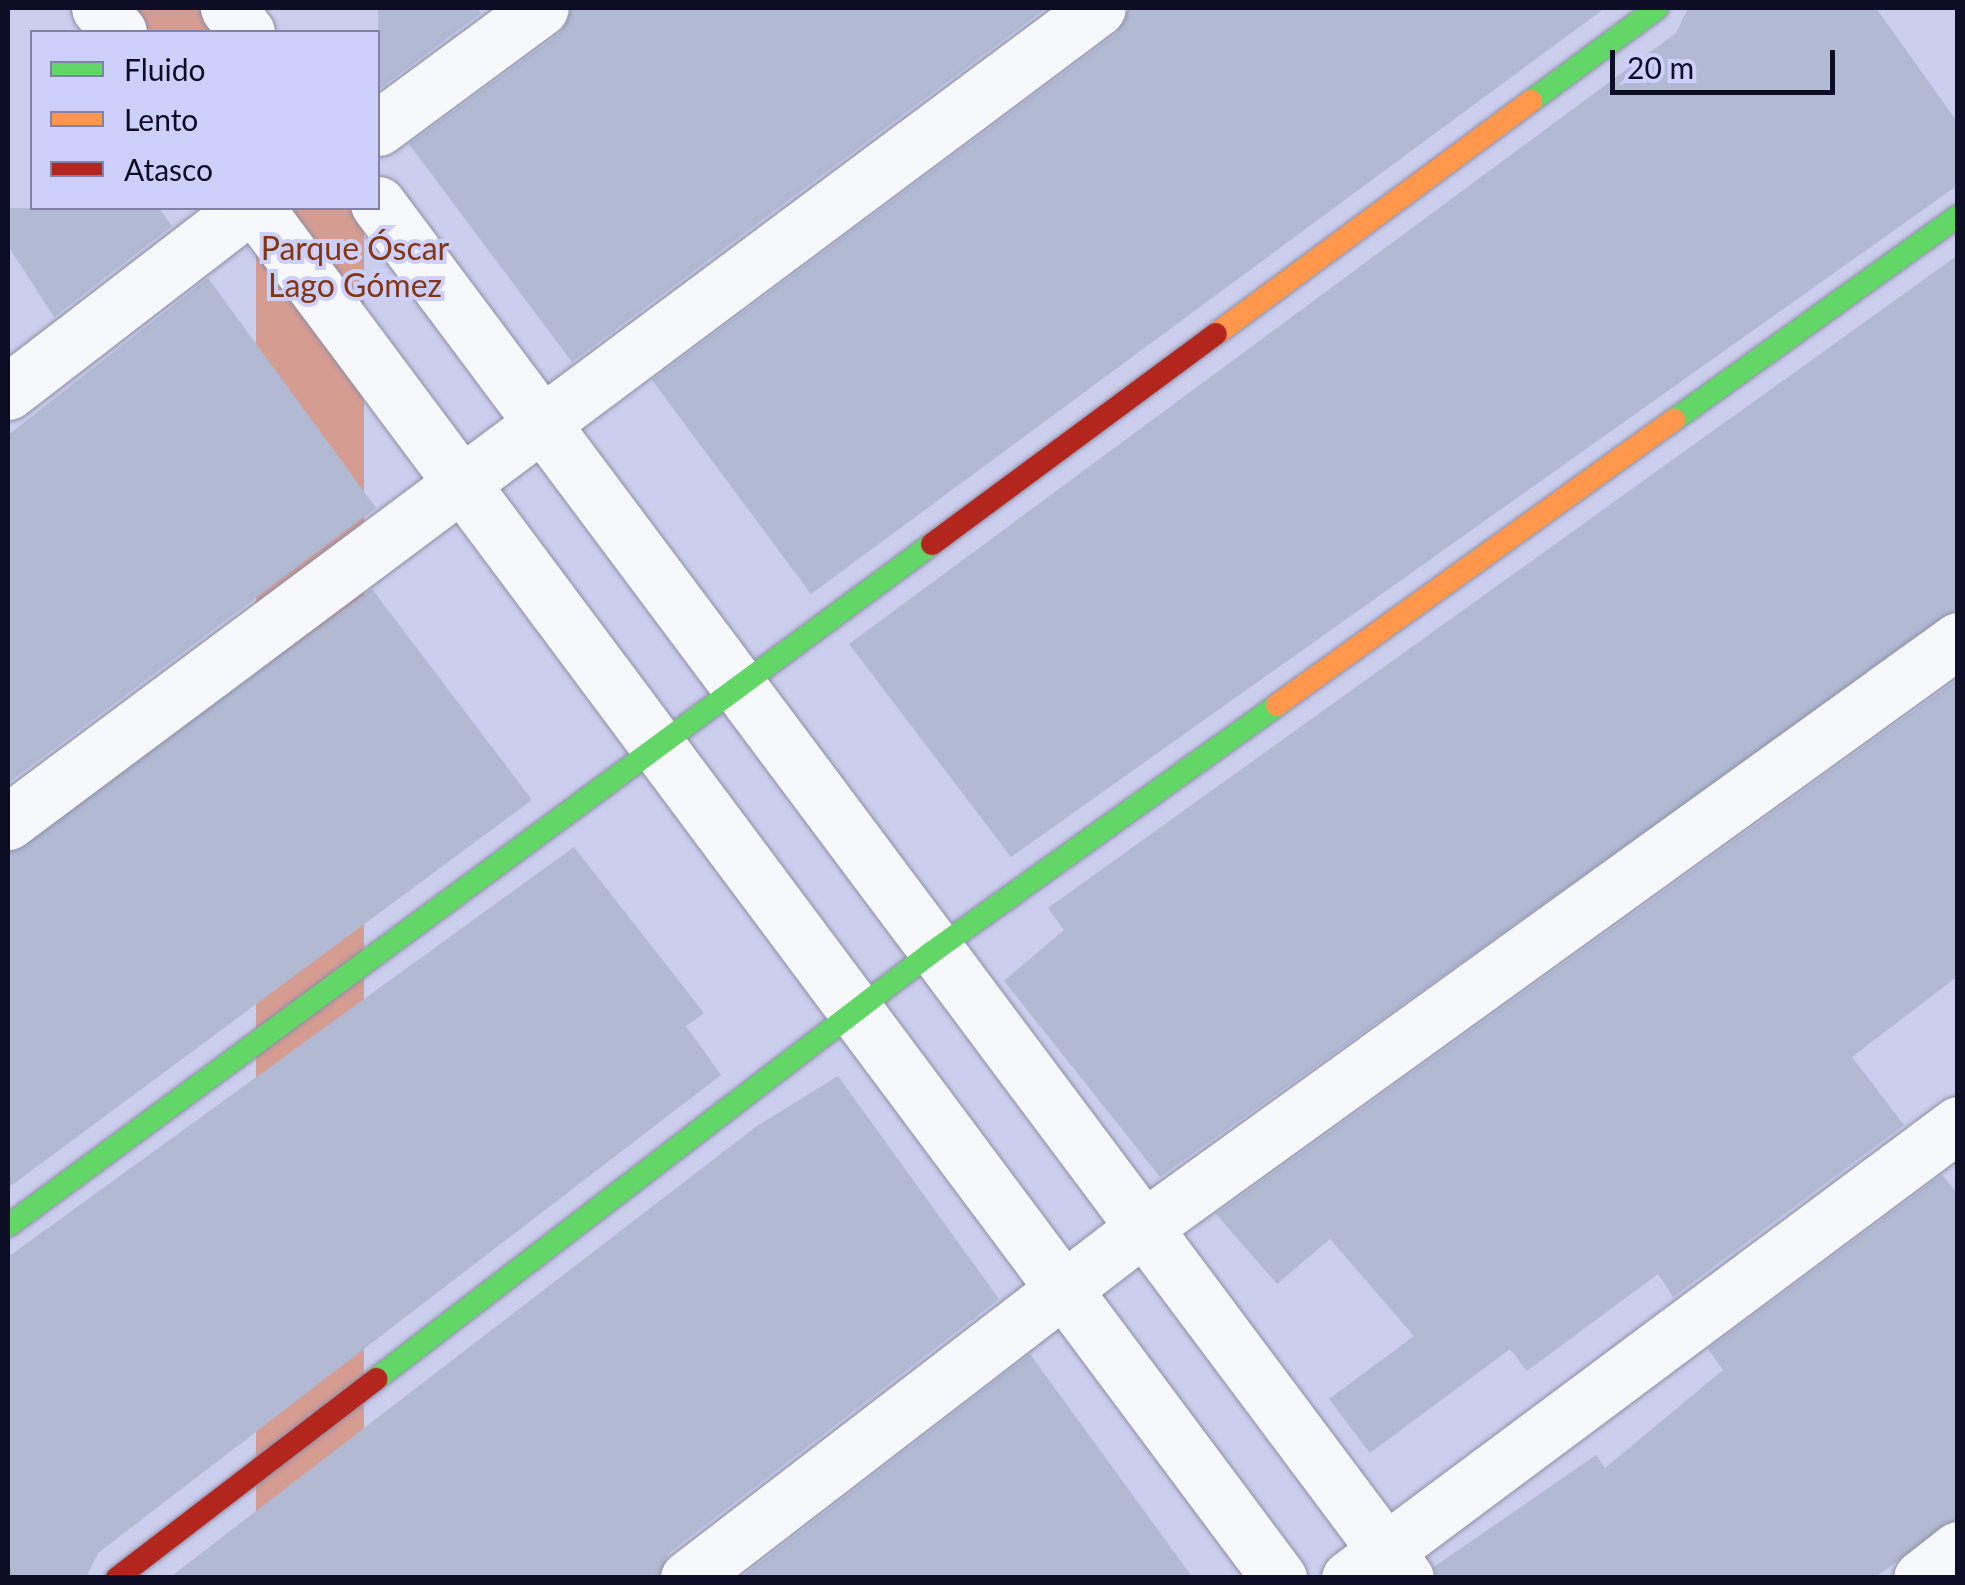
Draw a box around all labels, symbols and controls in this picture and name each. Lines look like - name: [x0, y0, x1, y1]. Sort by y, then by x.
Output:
- legend: [30, 30, 380, 210]
- scale bar: [1615, 30, 1840, 92]
- text: 20 m: [1627, 49, 1694, 85]
- text: Fluido: [124, 51, 206, 87]
- text: Lento: [124, 101, 198, 137]
- text: Atasco: [124, 151, 213, 187]
- park label: Parque Óscar Lago Gómez: [261, 230, 449, 305]

